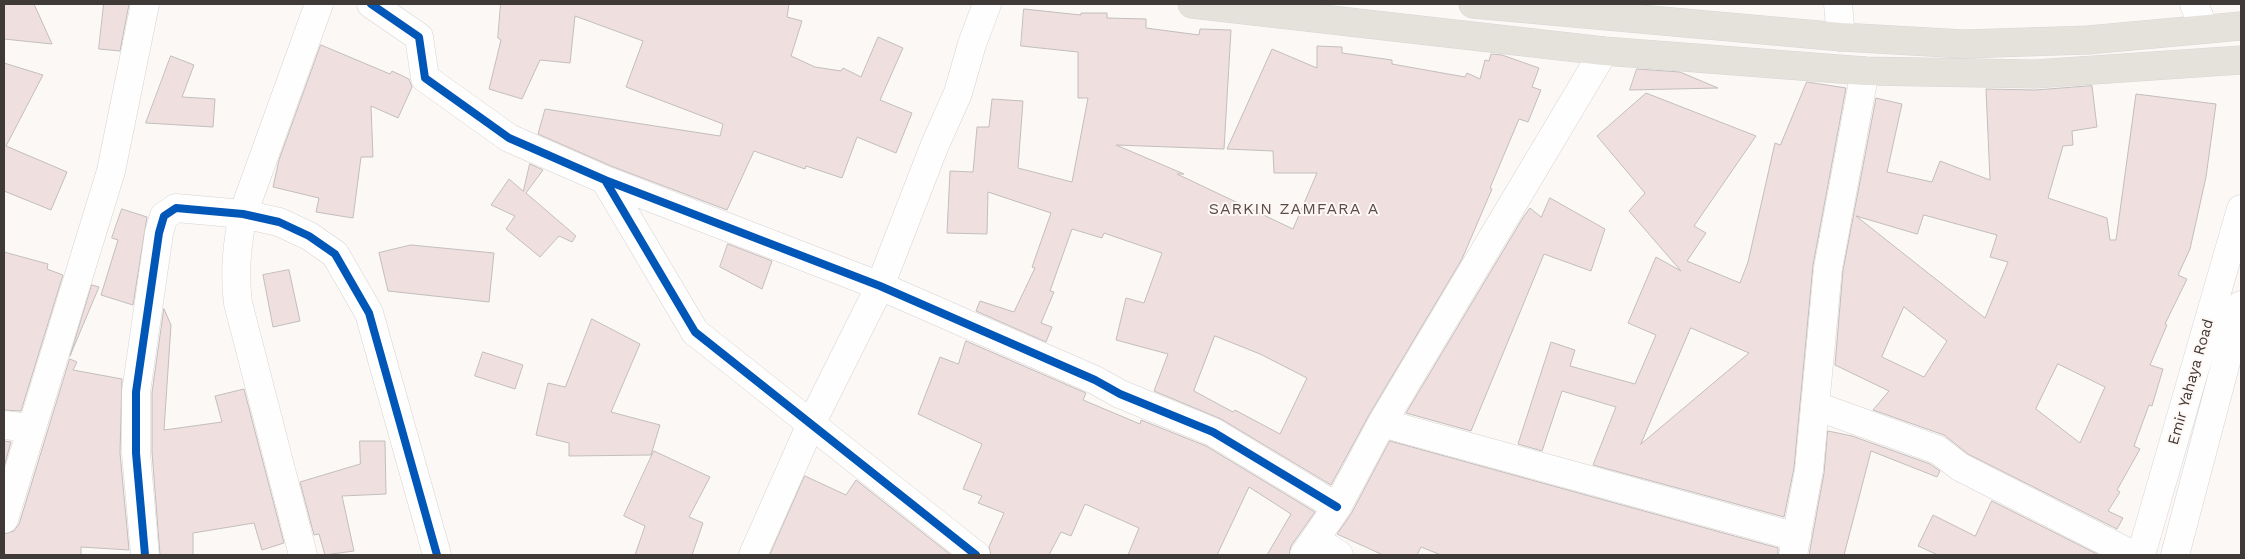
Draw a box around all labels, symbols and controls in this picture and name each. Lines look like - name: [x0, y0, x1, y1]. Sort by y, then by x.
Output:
- district label: SARKIN ZAMFARA A: [1207, 199, 1381, 219]
- street label: Emir Yahaya Road: [2164, 317, 2218, 447]

